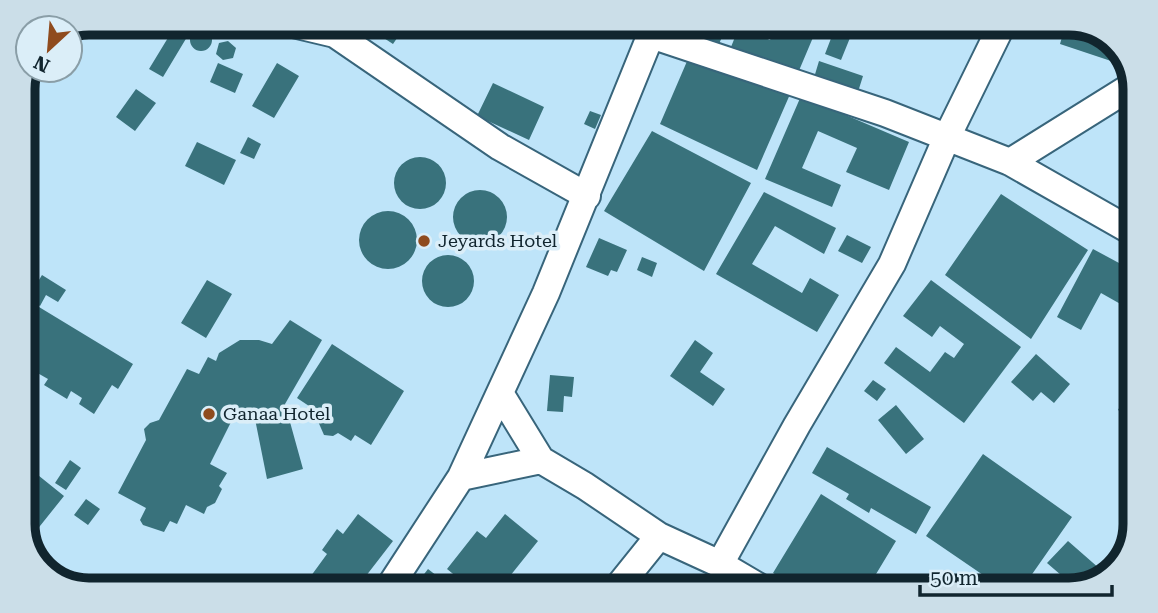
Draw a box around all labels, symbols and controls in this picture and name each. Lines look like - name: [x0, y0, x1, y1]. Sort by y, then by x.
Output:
- north arrow: [14, 14, 84, 84]
- text: N: [30, 50, 53, 77]
- place label: Jeyards Hotel: [438, 230, 558, 251]
- marker: Jeyards Hotel: [416, 233, 432, 249]
- place label: Ganaa Hotel: [223, 403, 331, 424]
- marker: Ganaa Hotel: [201, 406, 217, 422]
- scale bar: [920, 554, 1112, 598]
- text: 50 m: [930, 566, 978, 590]

